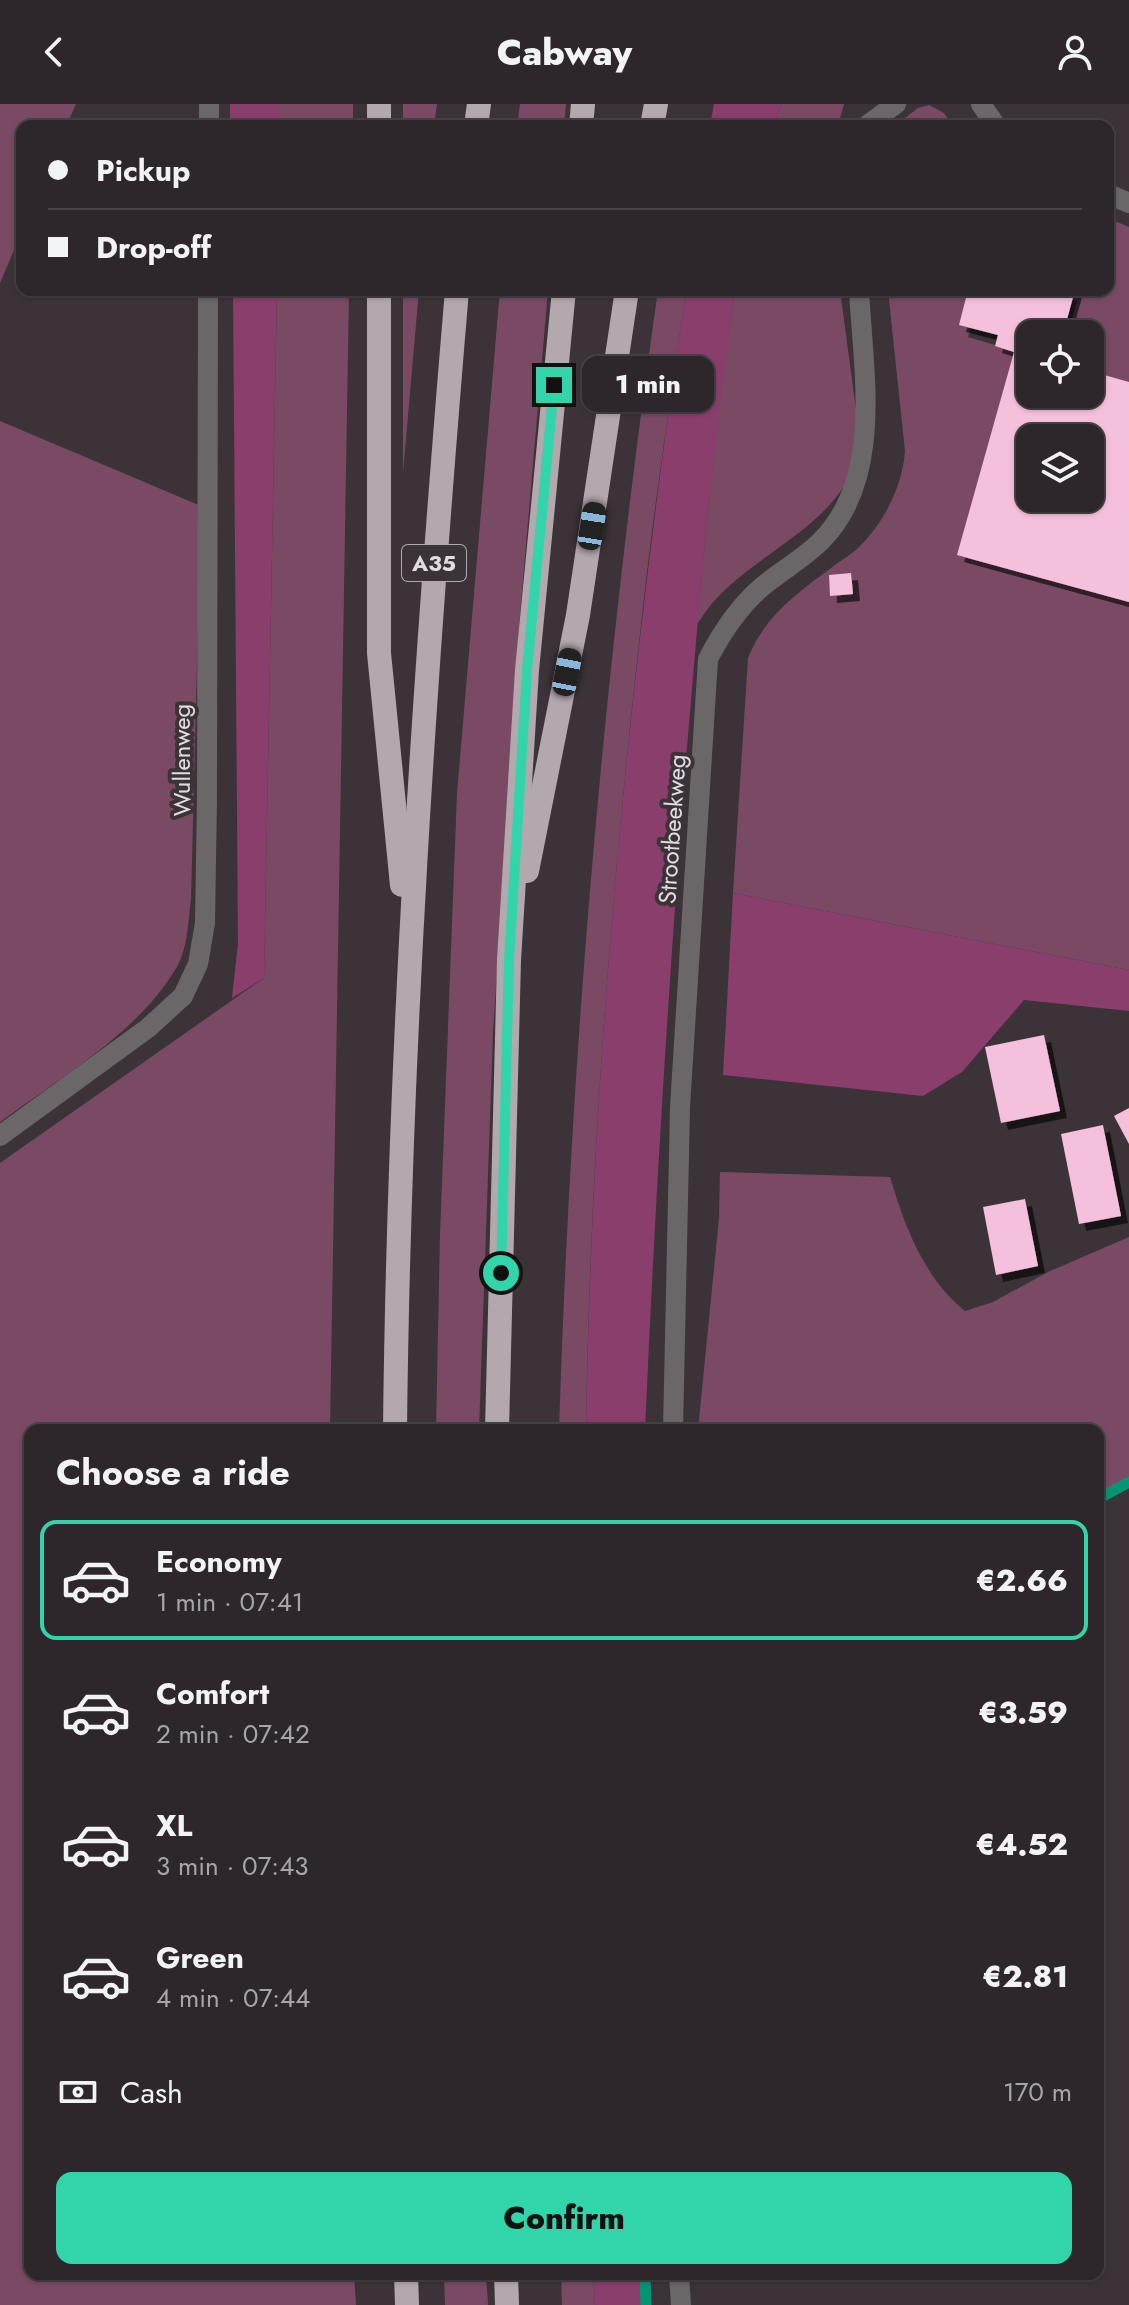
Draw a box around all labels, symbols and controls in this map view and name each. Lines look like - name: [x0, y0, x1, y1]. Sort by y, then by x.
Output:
- text: Cabway: [497, 26, 632, 78]
- icon: back: [32, 30, 76, 74]
- icon: person: [1053, 30, 1097, 74]
- text: Pickup: [96, 149, 191, 192]
- text: Drop-off: [96, 226, 211, 269]
- map controls: [1016, 320, 1104, 512]
- button: locate: [1016, 320, 1104, 408]
- callout: 1 min: [582, 357, 714, 413]
- text: 1 min: [615, 365, 681, 403]
- route end: [536, 367, 572, 403]
- button: layers: [1016, 424, 1104, 512]
- car: [576, 500, 608, 552]
- road number: A35: [402, 545, 466, 581]
- car: [551, 646, 583, 698]
- street label: Wullenweg: [164, 704, 199, 816]
- street label: Strootbeekweg: [649, 753, 695, 905]
- route start: [483, 1255, 519, 1291]
- text: Choose a ride: [56, 1446, 290, 1498]
- text: Economy: [156, 1540, 282, 1583]
- icon: car: [60, 1544, 132, 1616]
- text: €2.66: [976, 1559, 1068, 1602]
- text: 1 min · 07:41: [156, 1583, 304, 1621]
- text: Comfort: [156, 1672, 269, 1715]
- icon: car: [60, 1676, 132, 1748]
- text: €3.59: [978, 1691, 1068, 1734]
- text: 2 min · 07:42: [156, 1715, 310, 1753]
- text: XL: [156, 1804, 192, 1847]
- icon: car: [60, 1808, 132, 1880]
- text: €4.52: [975, 1823, 1068, 1866]
- text: 3 min · 07:43: [156, 1847, 309, 1885]
- text: Green: [156, 1936, 244, 1979]
- icon: car: [60, 1940, 132, 2012]
- text: €2.81: [982, 1955, 1068, 1998]
- text: 4 min · 07:44: [156, 1979, 310, 2017]
- icon: cash: [56, 2070, 100, 2114]
- text: Cash: [120, 2071, 183, 2114]
- text: 170 m: [1003, 2073, 1072, 2111]
- button: Confirm: [56, 2172, 1072, 2264]

